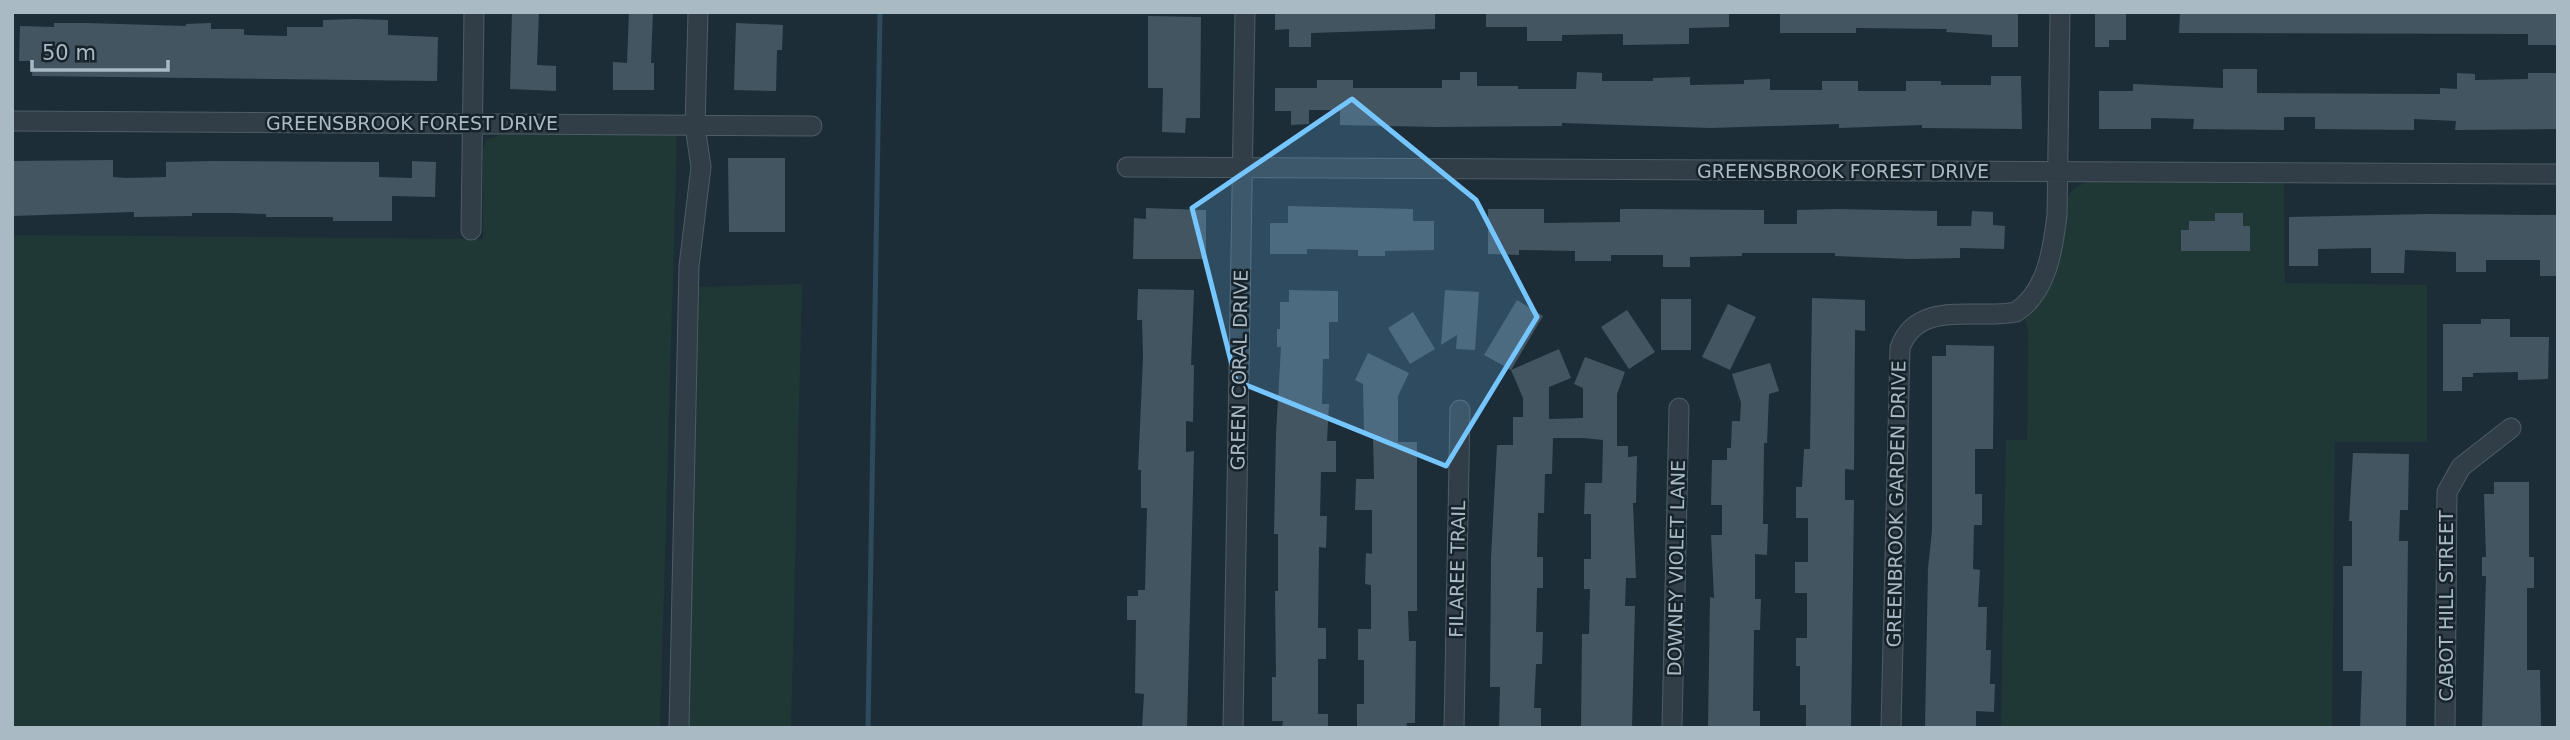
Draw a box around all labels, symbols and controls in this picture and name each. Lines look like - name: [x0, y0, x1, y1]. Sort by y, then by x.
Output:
- scale bar: [32, 28, 168, 72]
- text: 50 m: [42, 41, 96, 65]
- street label: GREENSBROOK FOREST DRIVE: [266, 112, 558, 134]
- street label: GREENSBROOK FOREST DRIVE: [1697, 160, 1989, 182]
- street label: GREEN CORAL DRIVE: [1226, 269, 1252, 471]
- street label: GREENBROOK GARDEN DRIVE: [1882, 360, 1910, 648]
- street label: DOWNEY VIOLET LANE: [1663, 460, 1689, 676]
- street label: FILAREE TRAIL: [1445, 500, 1469, 638]
- street label: CABOT HILL STREET: [2435, 510, 2457, 702]

